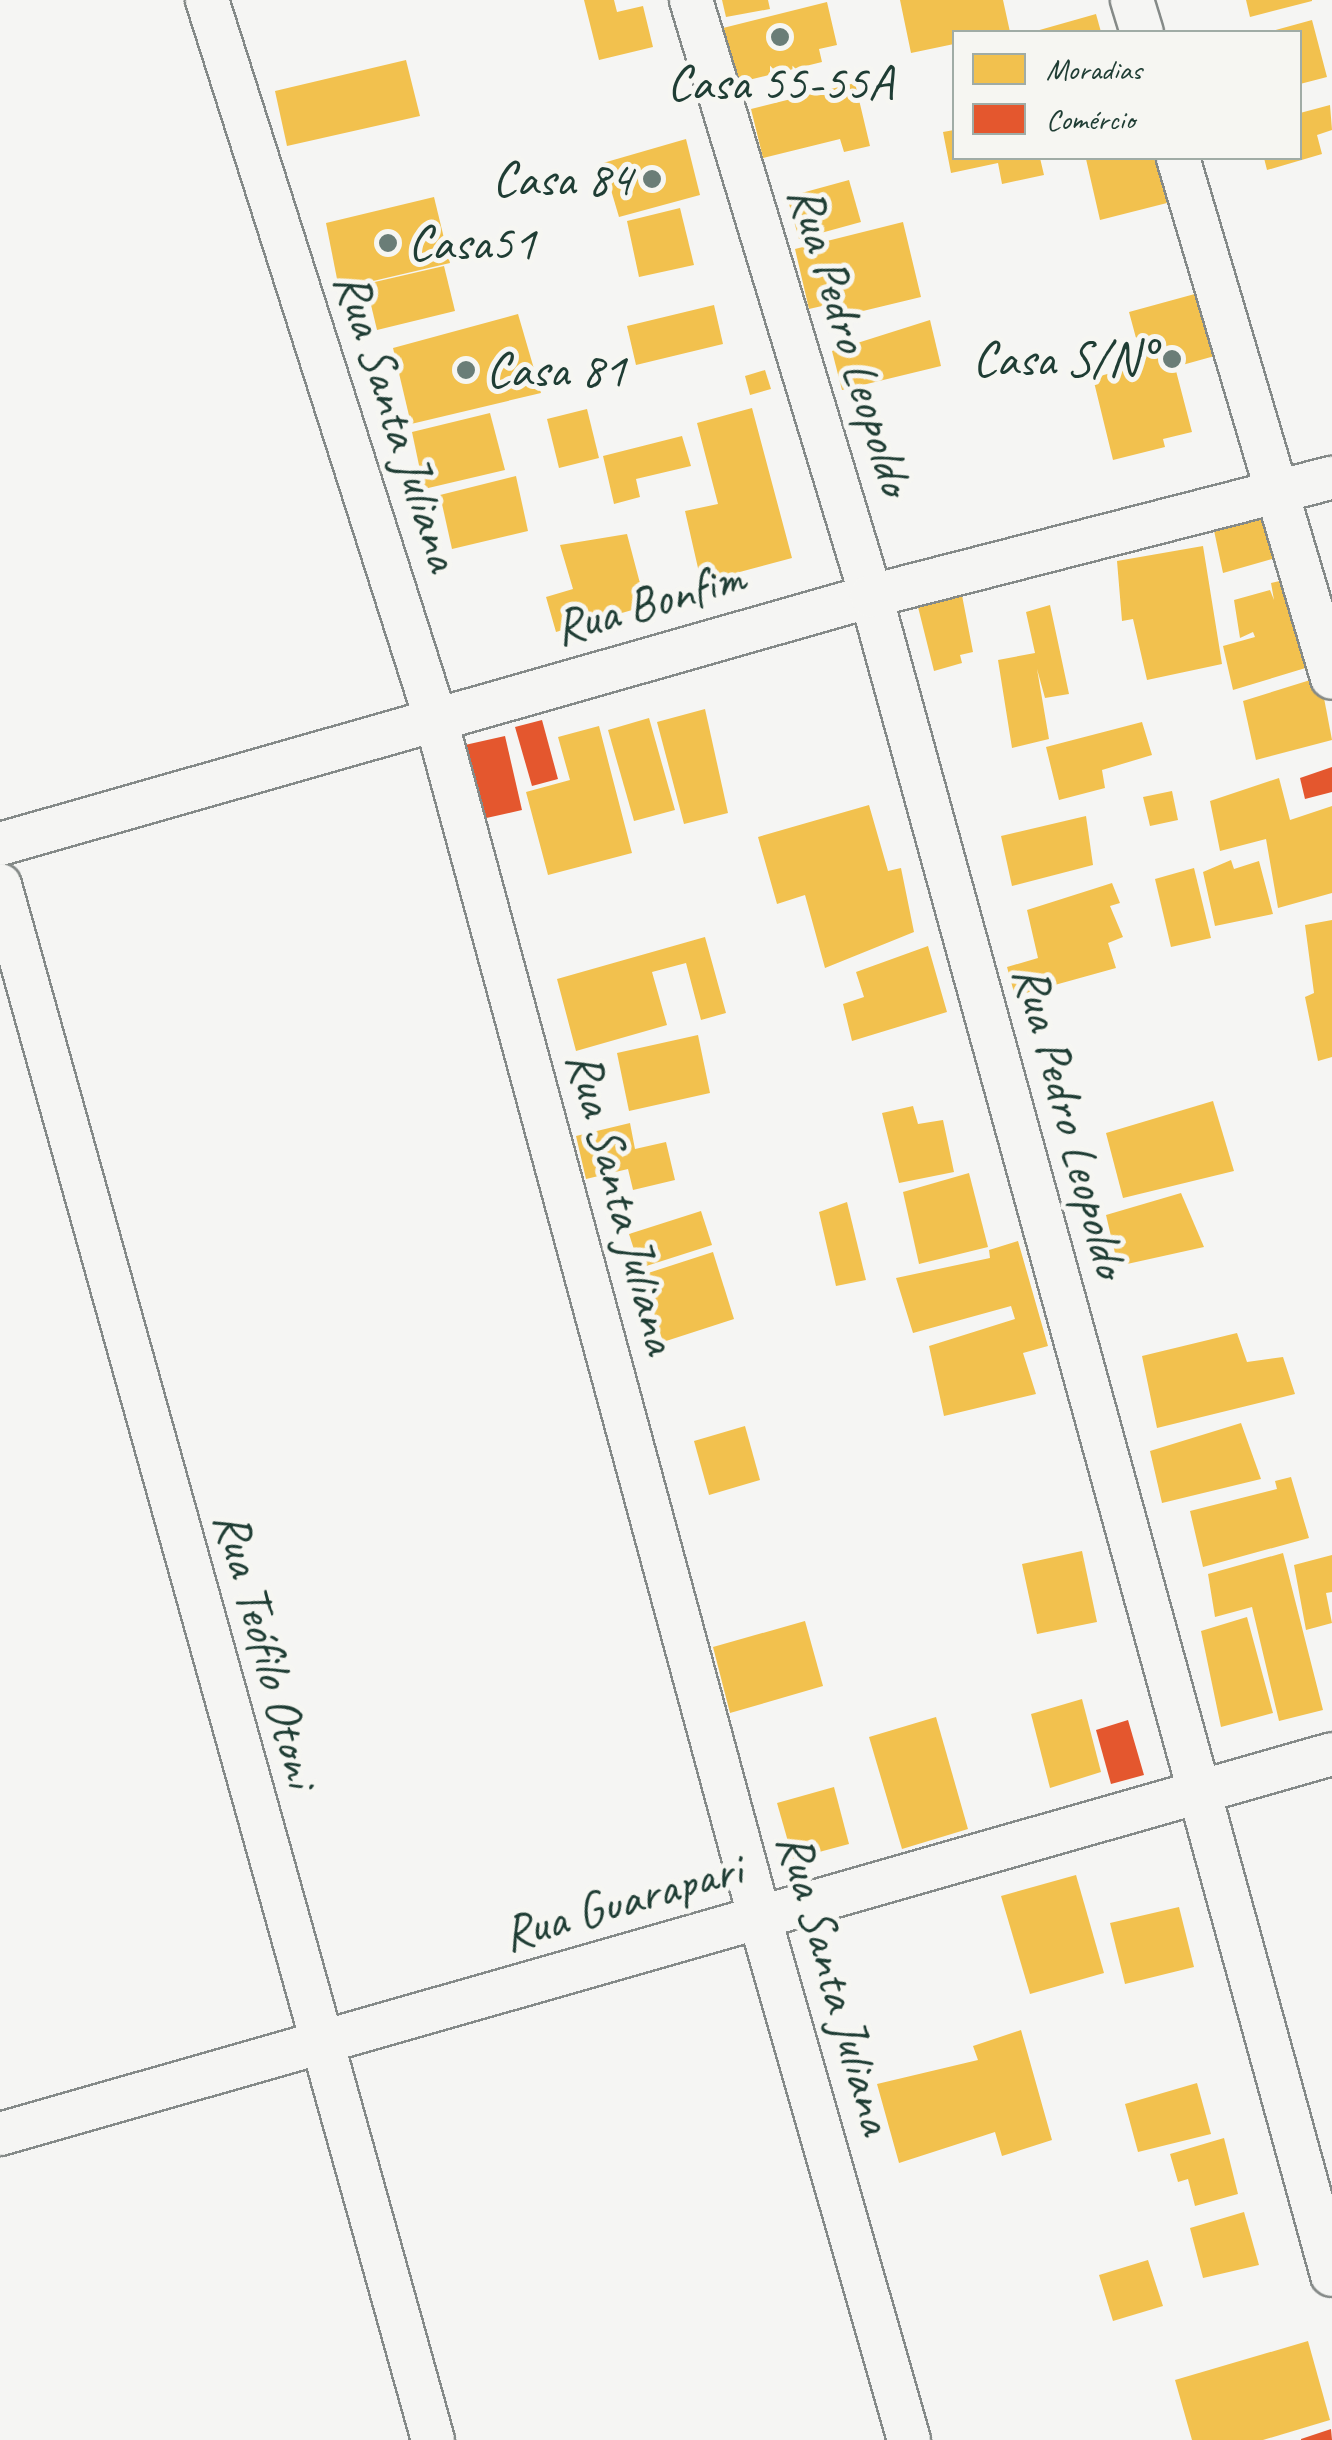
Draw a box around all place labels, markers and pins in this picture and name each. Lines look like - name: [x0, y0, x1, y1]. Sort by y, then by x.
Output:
- marker: Casa 55-55A: [769, 26, 791, 48]
- place label: Casa 55-55A: [667, 53, 893, 113]
- place label: Casa 84: [492, 149, 632, 209]
- marker: Casa 84: [641, 168, 663, 190]
- place label: Casa51: [408, 213, 536, 273]
- marker: Casa51: [377, 232, 399, 254]
- place label: Casa S/N°: [972, 329, 1152, 389]
- place label: Casa 81: [486, 340, 626, 400]
- marker: Casa S/N°: [1161, 348, 1183, 370]
- marker: Casa 81: [455, 359, 477, 381]

